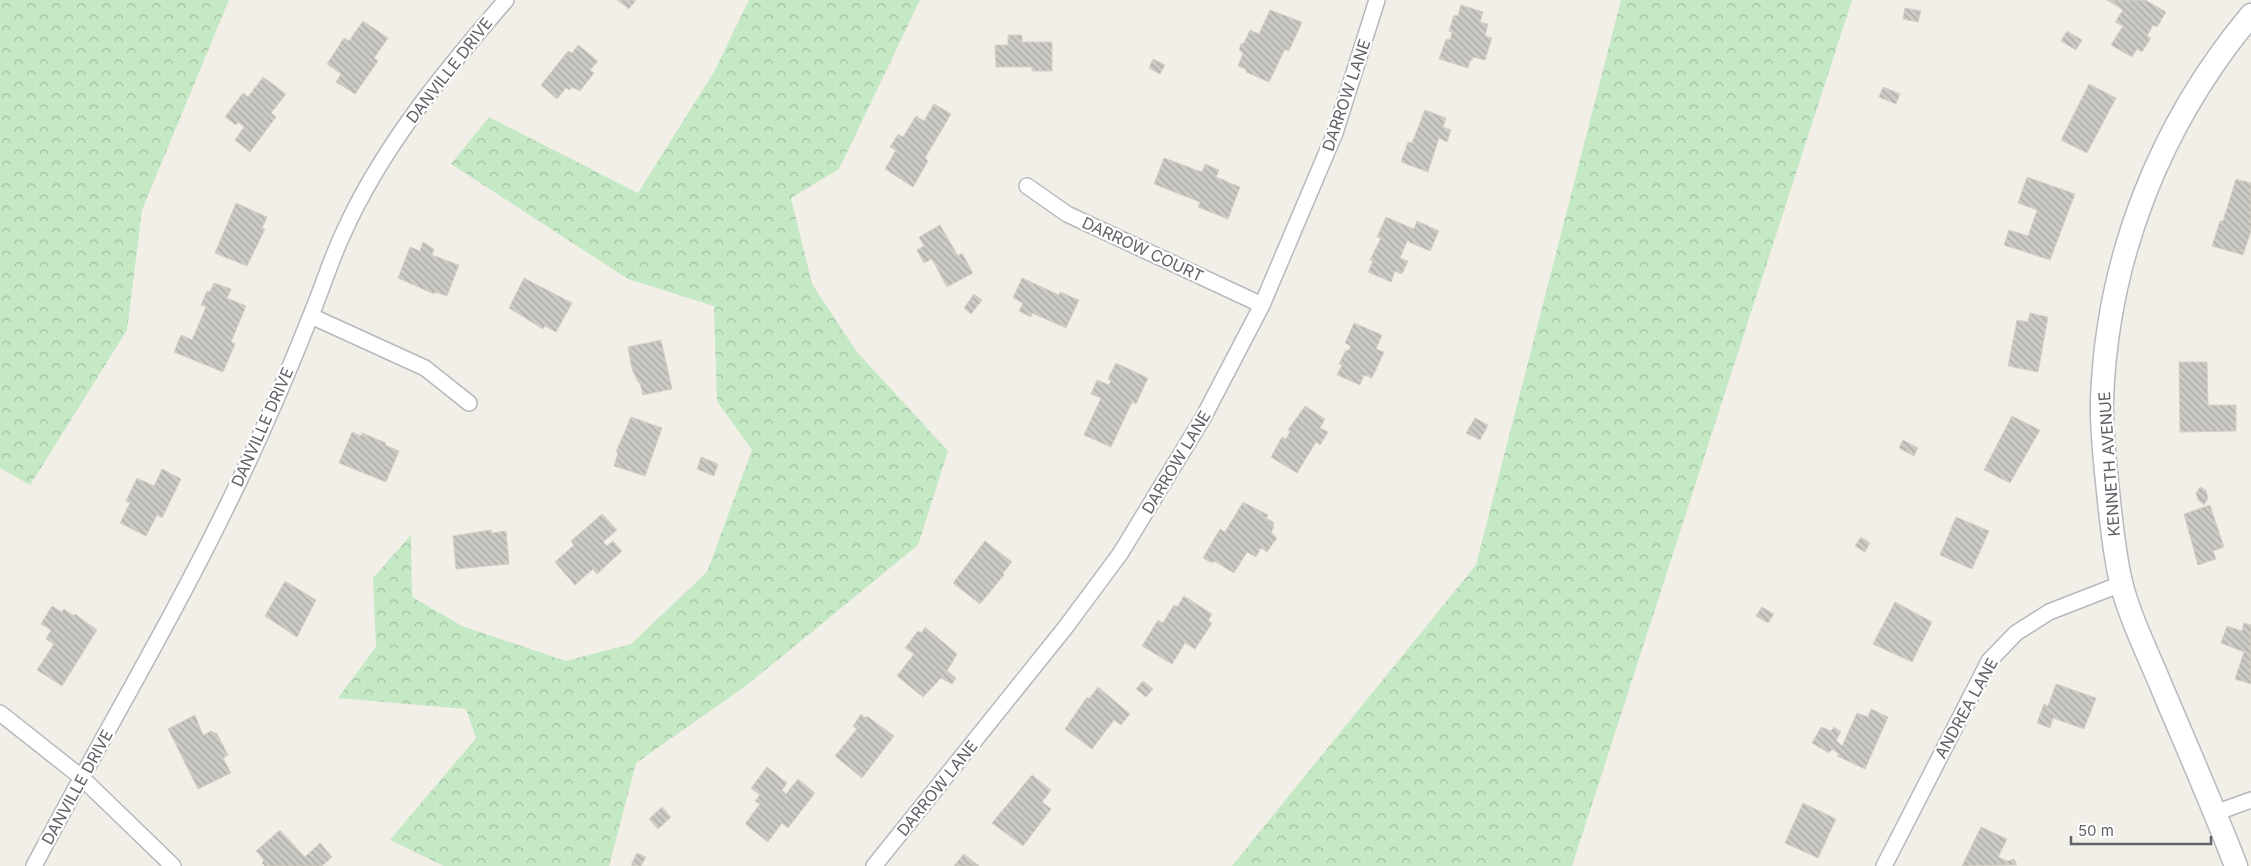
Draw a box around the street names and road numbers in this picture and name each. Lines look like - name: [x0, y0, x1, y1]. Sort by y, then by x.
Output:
- street label: DANVILLE DRIVE: [402, 13, 496, 127]
- street label: DARROW LANE: [1318, 36, 1374, 154]
- street label: DARROW COURT: [1079, 212, 1207, 286]
- street label: DANVILLE DRIVE: [227, 364, 297, 490]
- street label: KENNETH AVENUE: [2094, 391, 2124, 537]
- street label: DARROW LANE: [1137, 407, 1215, 517]
- street label: ANDREA LANE: [1930, 654, 2002, 762]
- street label: DANVILLE DRIVE: [37, 726, 117, 848]
- street label: DARROW LANE: [892, 736, 982, 840]

